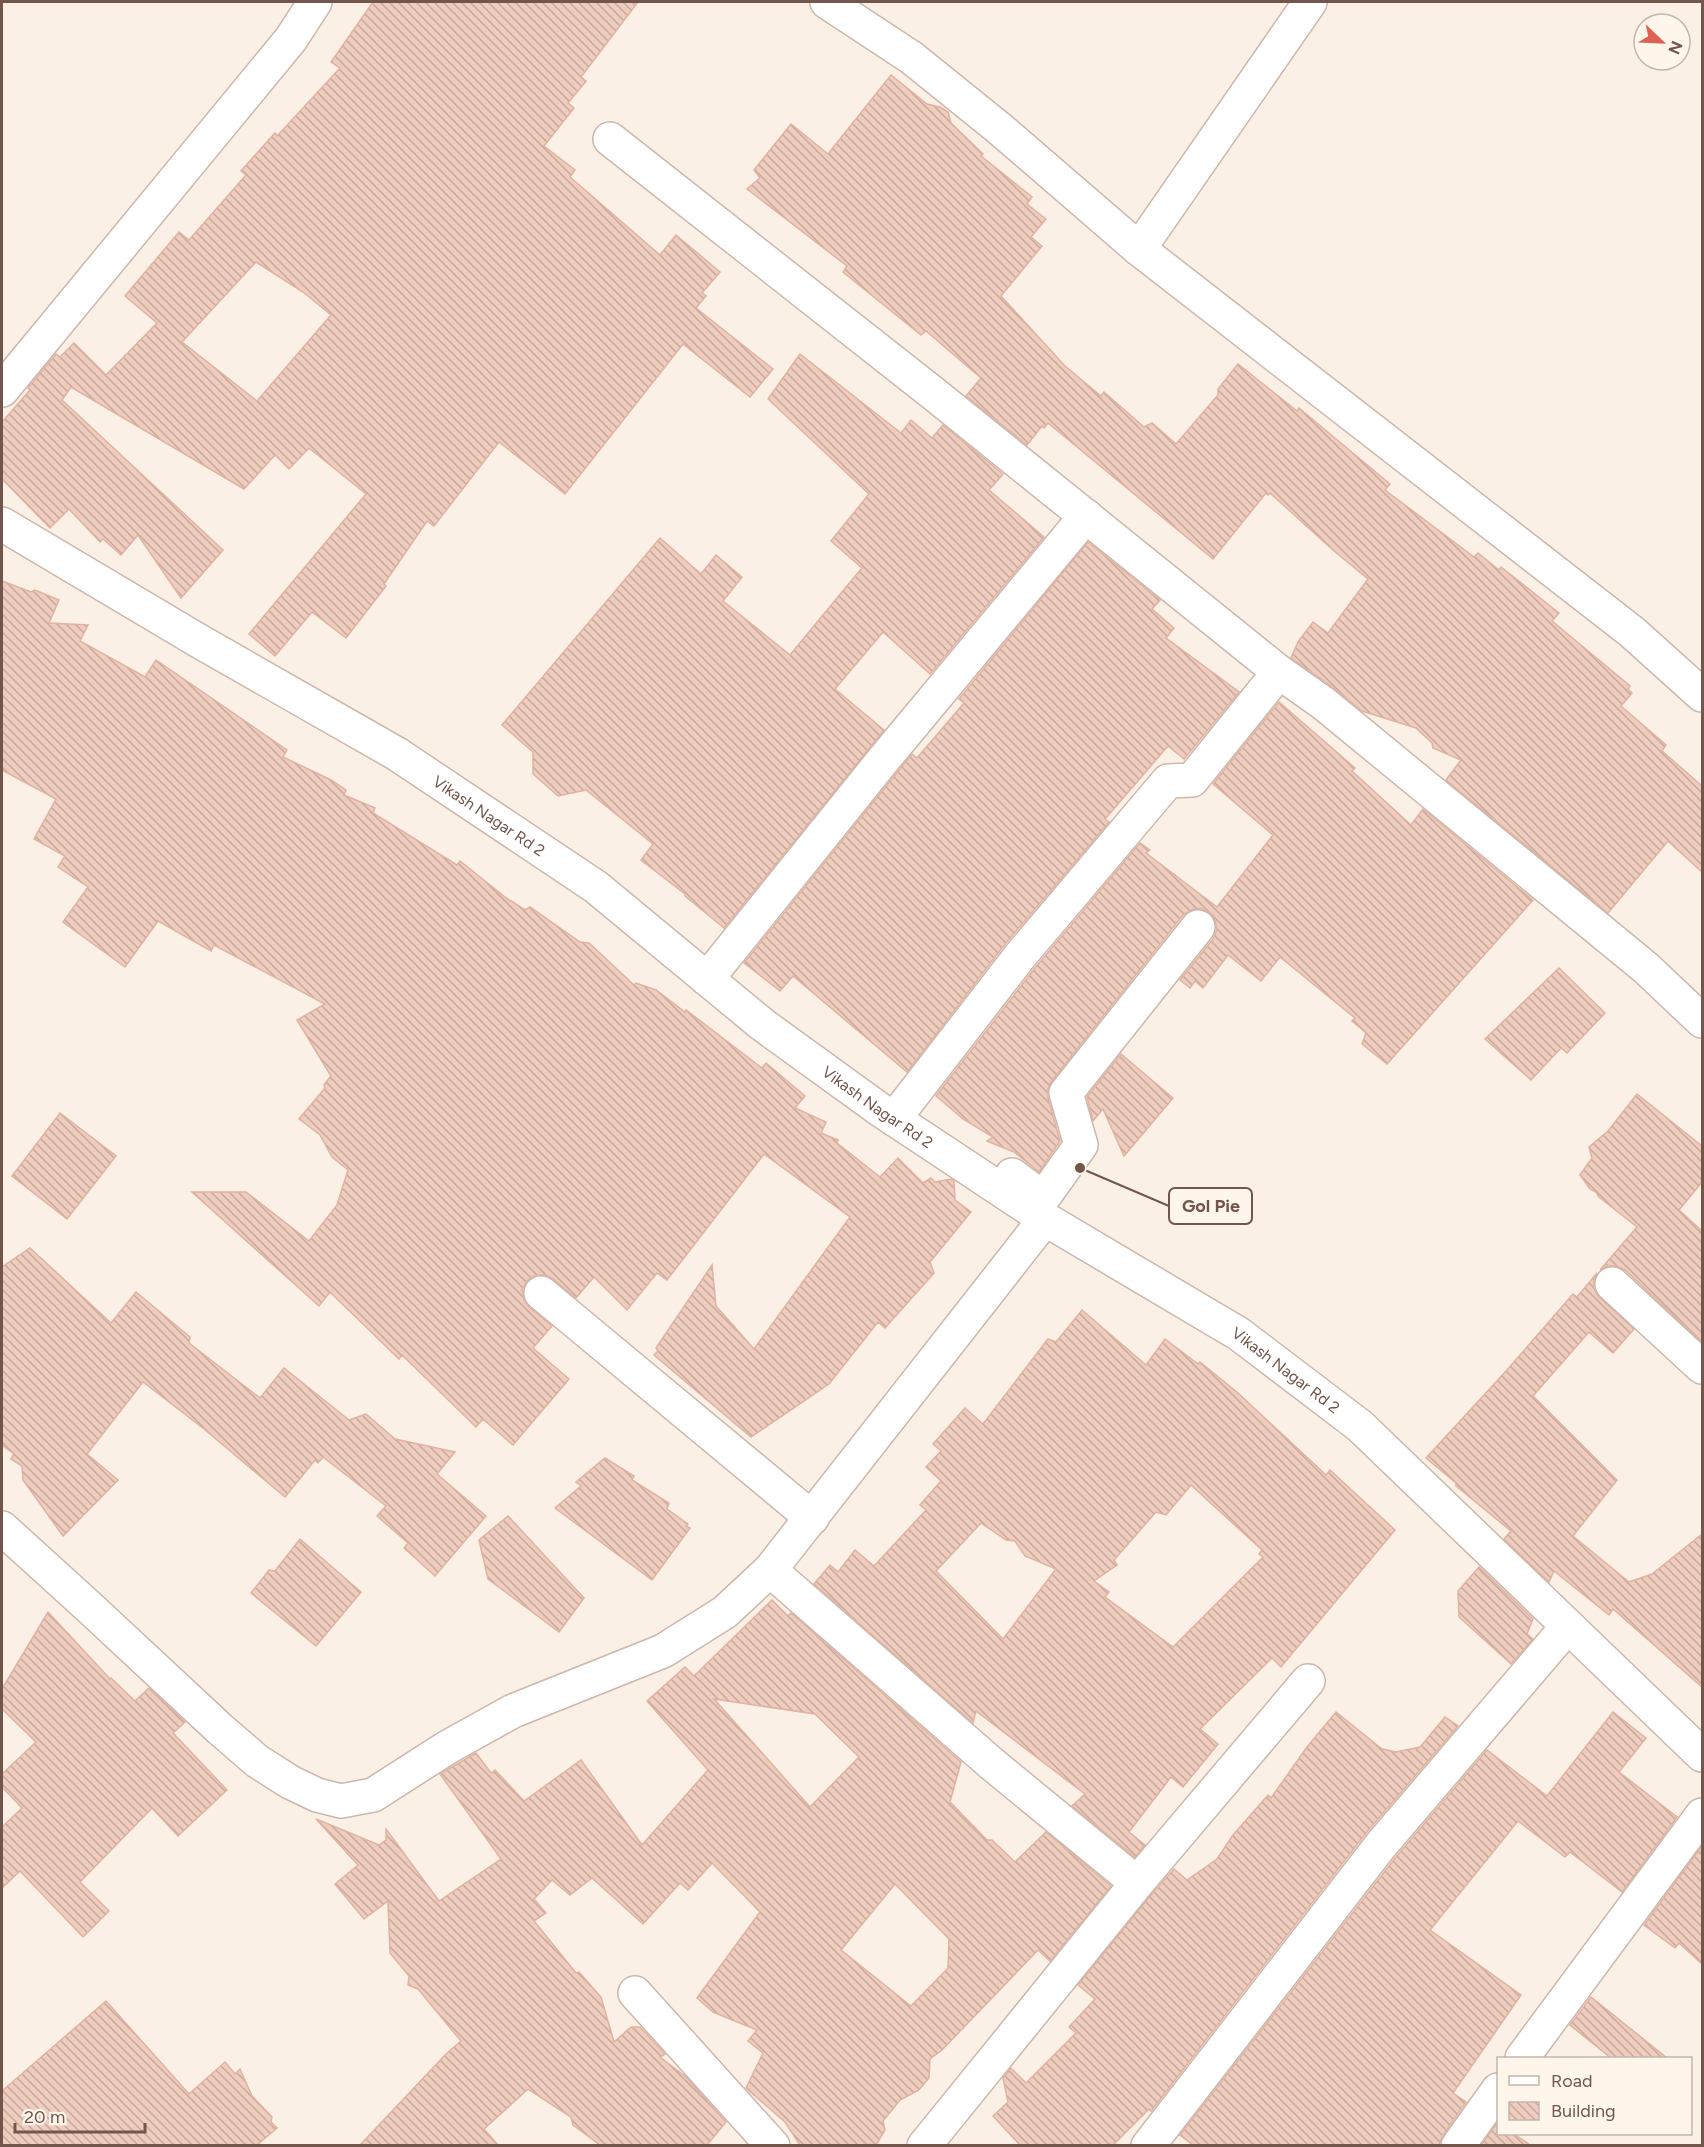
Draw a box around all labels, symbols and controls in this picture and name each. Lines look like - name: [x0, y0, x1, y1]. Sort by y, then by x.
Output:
- north arrow: [1632, 12, 1692, 72]
- text: N: [1664, 38, 1687, 57]
- street label: Vikash Nagar Rd 2: [429, 772, 549, 860]
- street label: Vikash Nagar Rd 2: [818, 1062, 937, 1152]
- callout: Gol Pie: [1169, 1188, 1252, 1224]
- text: Gol Pie: [1182, 1195, 1240, 1217]
- street label: Vikash Nagar Rd 2: [1228, 1323, 1343, 1417]
- legend: [1497, 2057, 1692, 2135]
- text: Road: [1551, 2070, 1592, 2092]
- scale bar: [15, 2096, 146, 2134]
- text: Building: [1551, 2100, 1616, 2122]
- text: 20 m: [24, 2106, 65, 2128]

